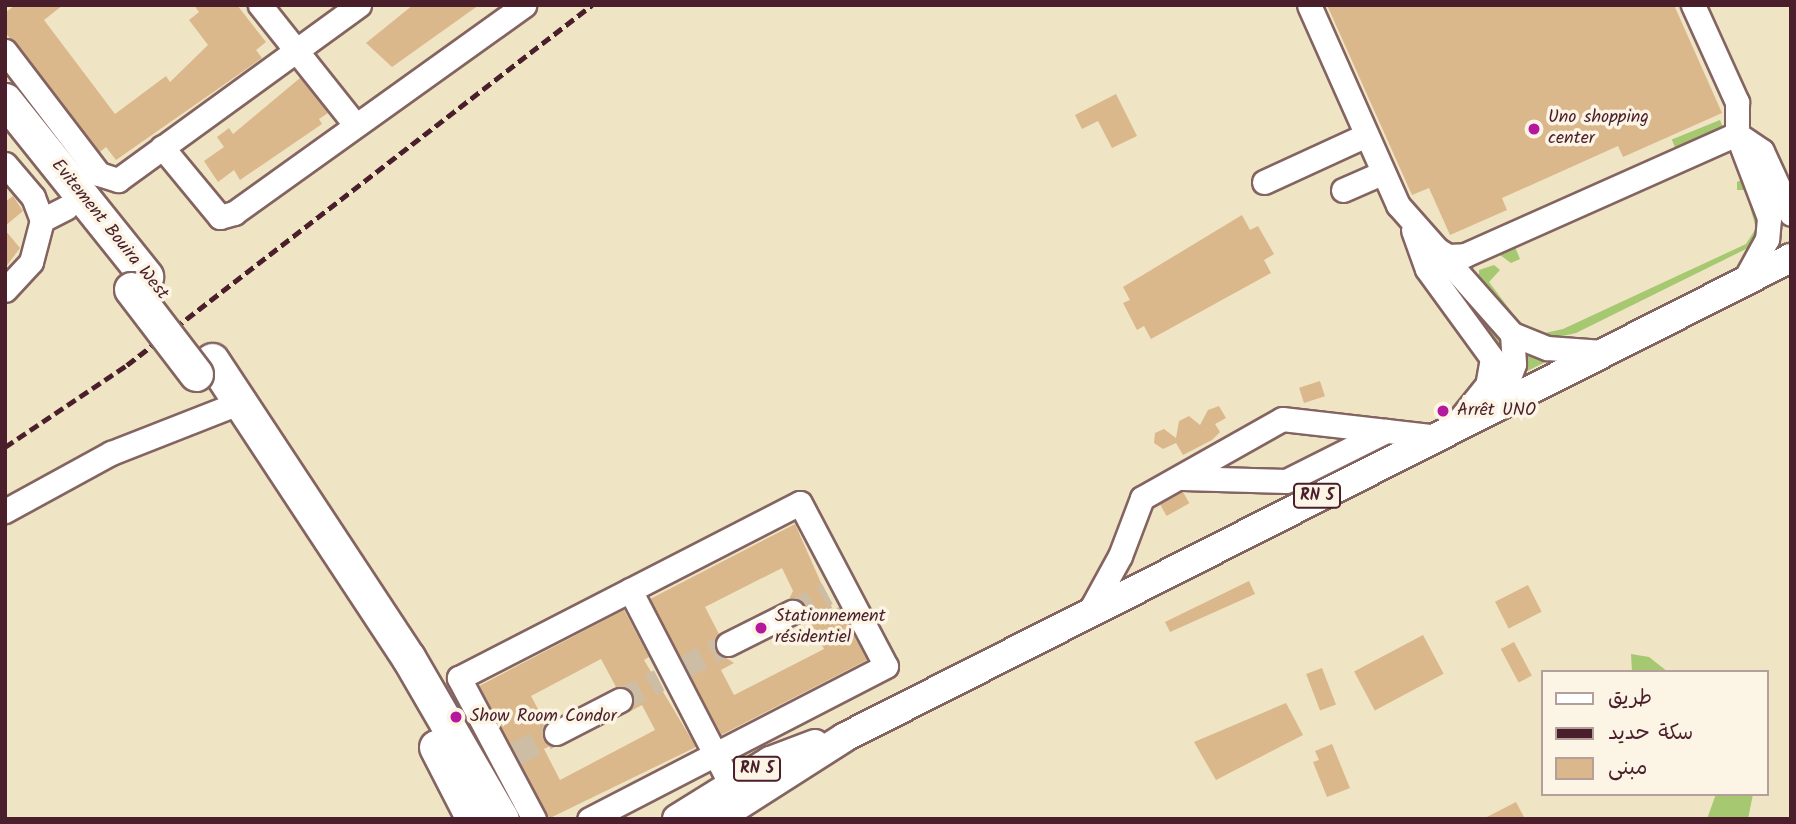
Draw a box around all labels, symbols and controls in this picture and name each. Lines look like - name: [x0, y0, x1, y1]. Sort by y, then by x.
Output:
- place label: Uno shopping center: [1548, 108, 1649, 150]
- marker: Uno shopping center: [1526, 121, 1542, 137]
- street label: Evitement Bouira West: [46, 155, 172, 305]
- place label: Arrêt UNO: [1457, 400, 1536, 422]
- marker: Arrêt UNO: [1435, 403, 1451, 419]
- road number: RN 5: [1292, 484, 1342, 509]
- place label: Stationnement résidentiel: [775, 607, 886, 650]
- marker: Stationnement résidentiel: [753, 620, 769, 636]
- legend: [1540, 670, 1768, 796]
- text: طريق: [1608, 682, 1652, 715]
- place label: Show Room Condor: [470, 706, 617, 728]
- marker: Show Room Condor: [448, 709, 464, 725]
- text: سكة حديد: [1608, 717, 1693, 750]
- text: مبنى: [1608, 752, 1647, 785]
- road number: RN 5: [732, 756, 782, 782]

